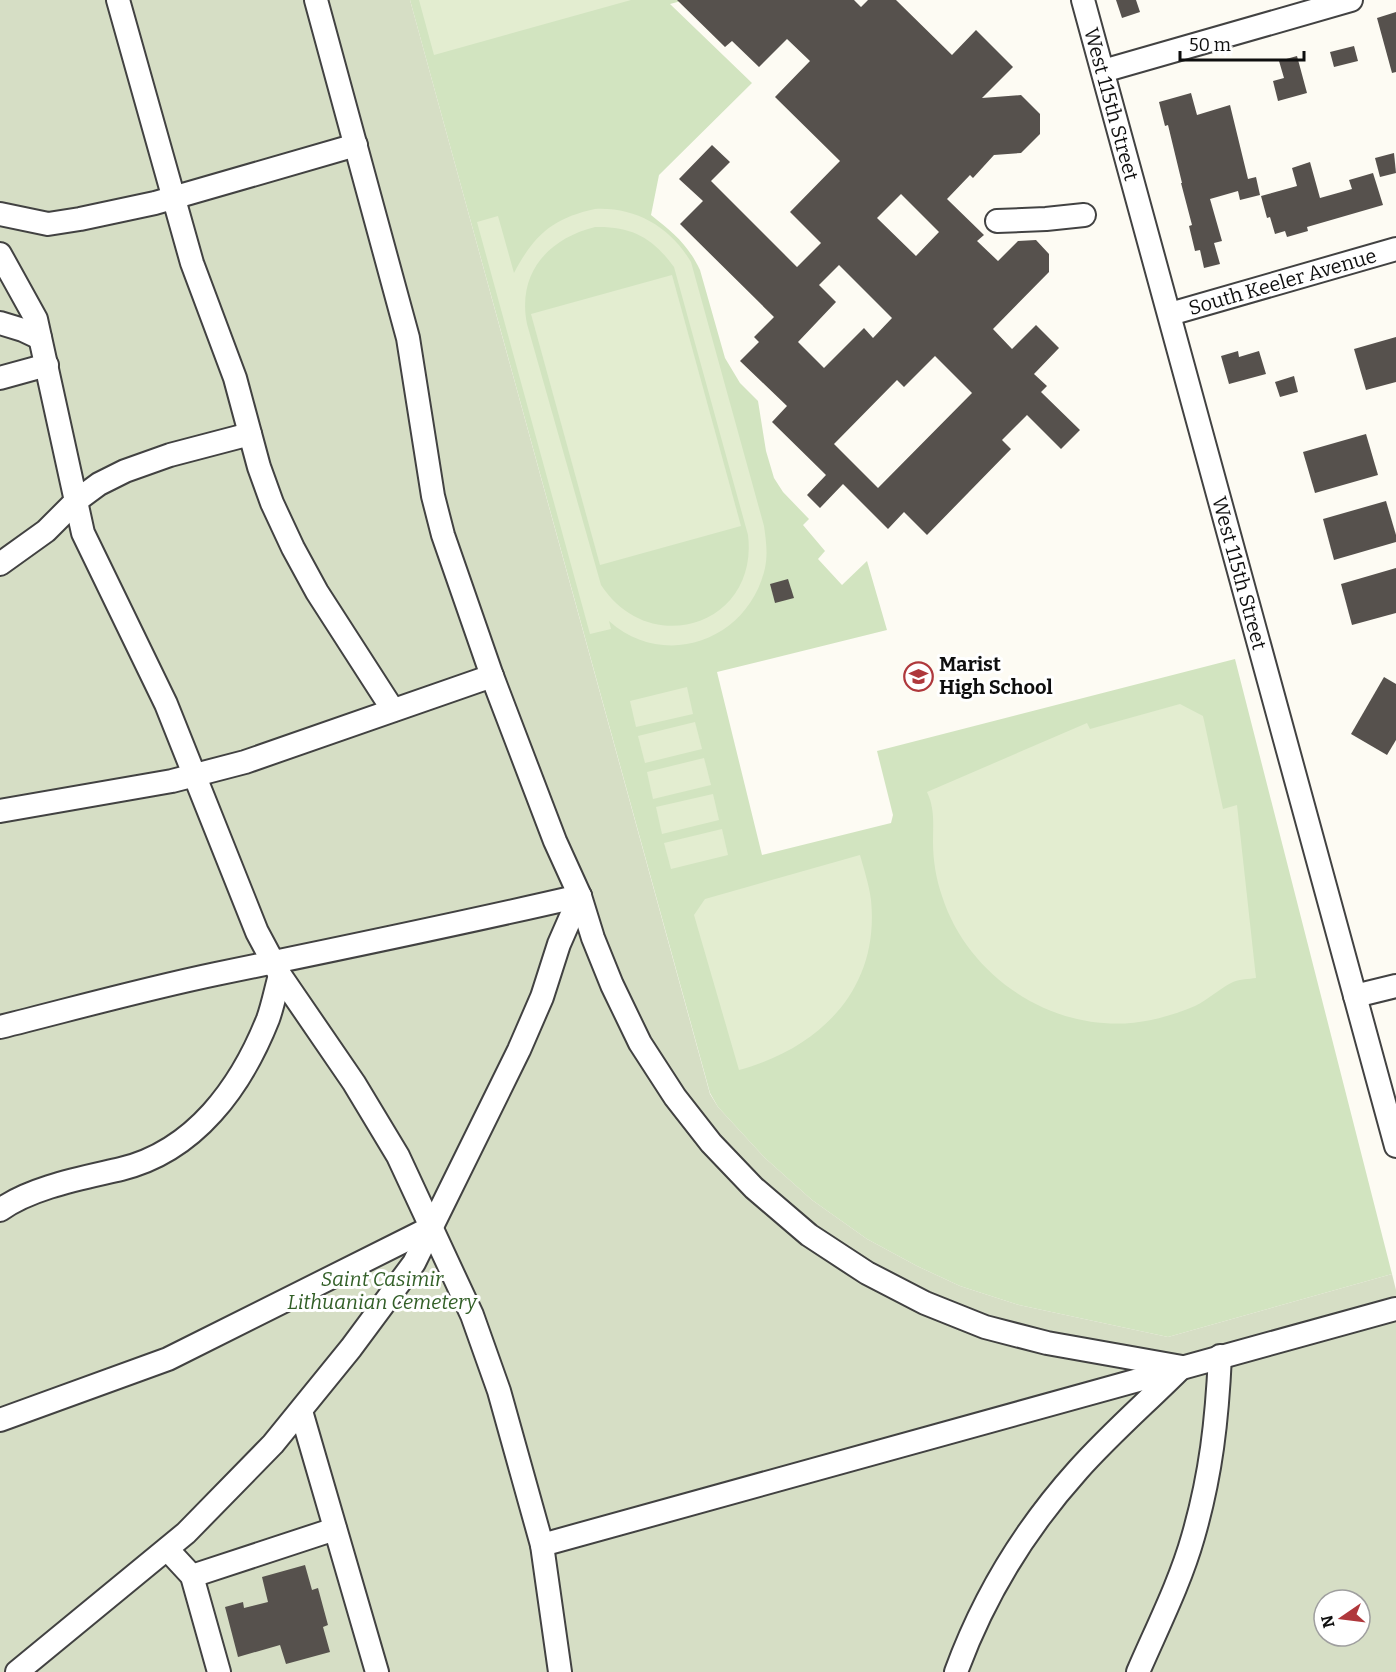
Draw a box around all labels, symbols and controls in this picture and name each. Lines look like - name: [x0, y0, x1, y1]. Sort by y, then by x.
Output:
- scale bar: [1180, 24, 1304, 62]
- street label: West 115th Street: [1079, 25, 1144, 183]
- text: 50 m: [1189, 34, 1231, 56]
- street label: South Keeler Avenue: [1186, 243, 1379, 320]
- street label: West 115th Street: [1207, 494, 1272, 652]
- place label: Marist High School: [939, 652, 1053, 699]
- school or university icon: Marist High School: [902, 660, 934, 692]
- park label: Saint Casimir Lithuanian Cemetery: [287, 1267, 479, 1314]
- north arrow: [1312, 1588, 1372, 1648]
- text: N: [1317, 1613, 1339, 1630]

